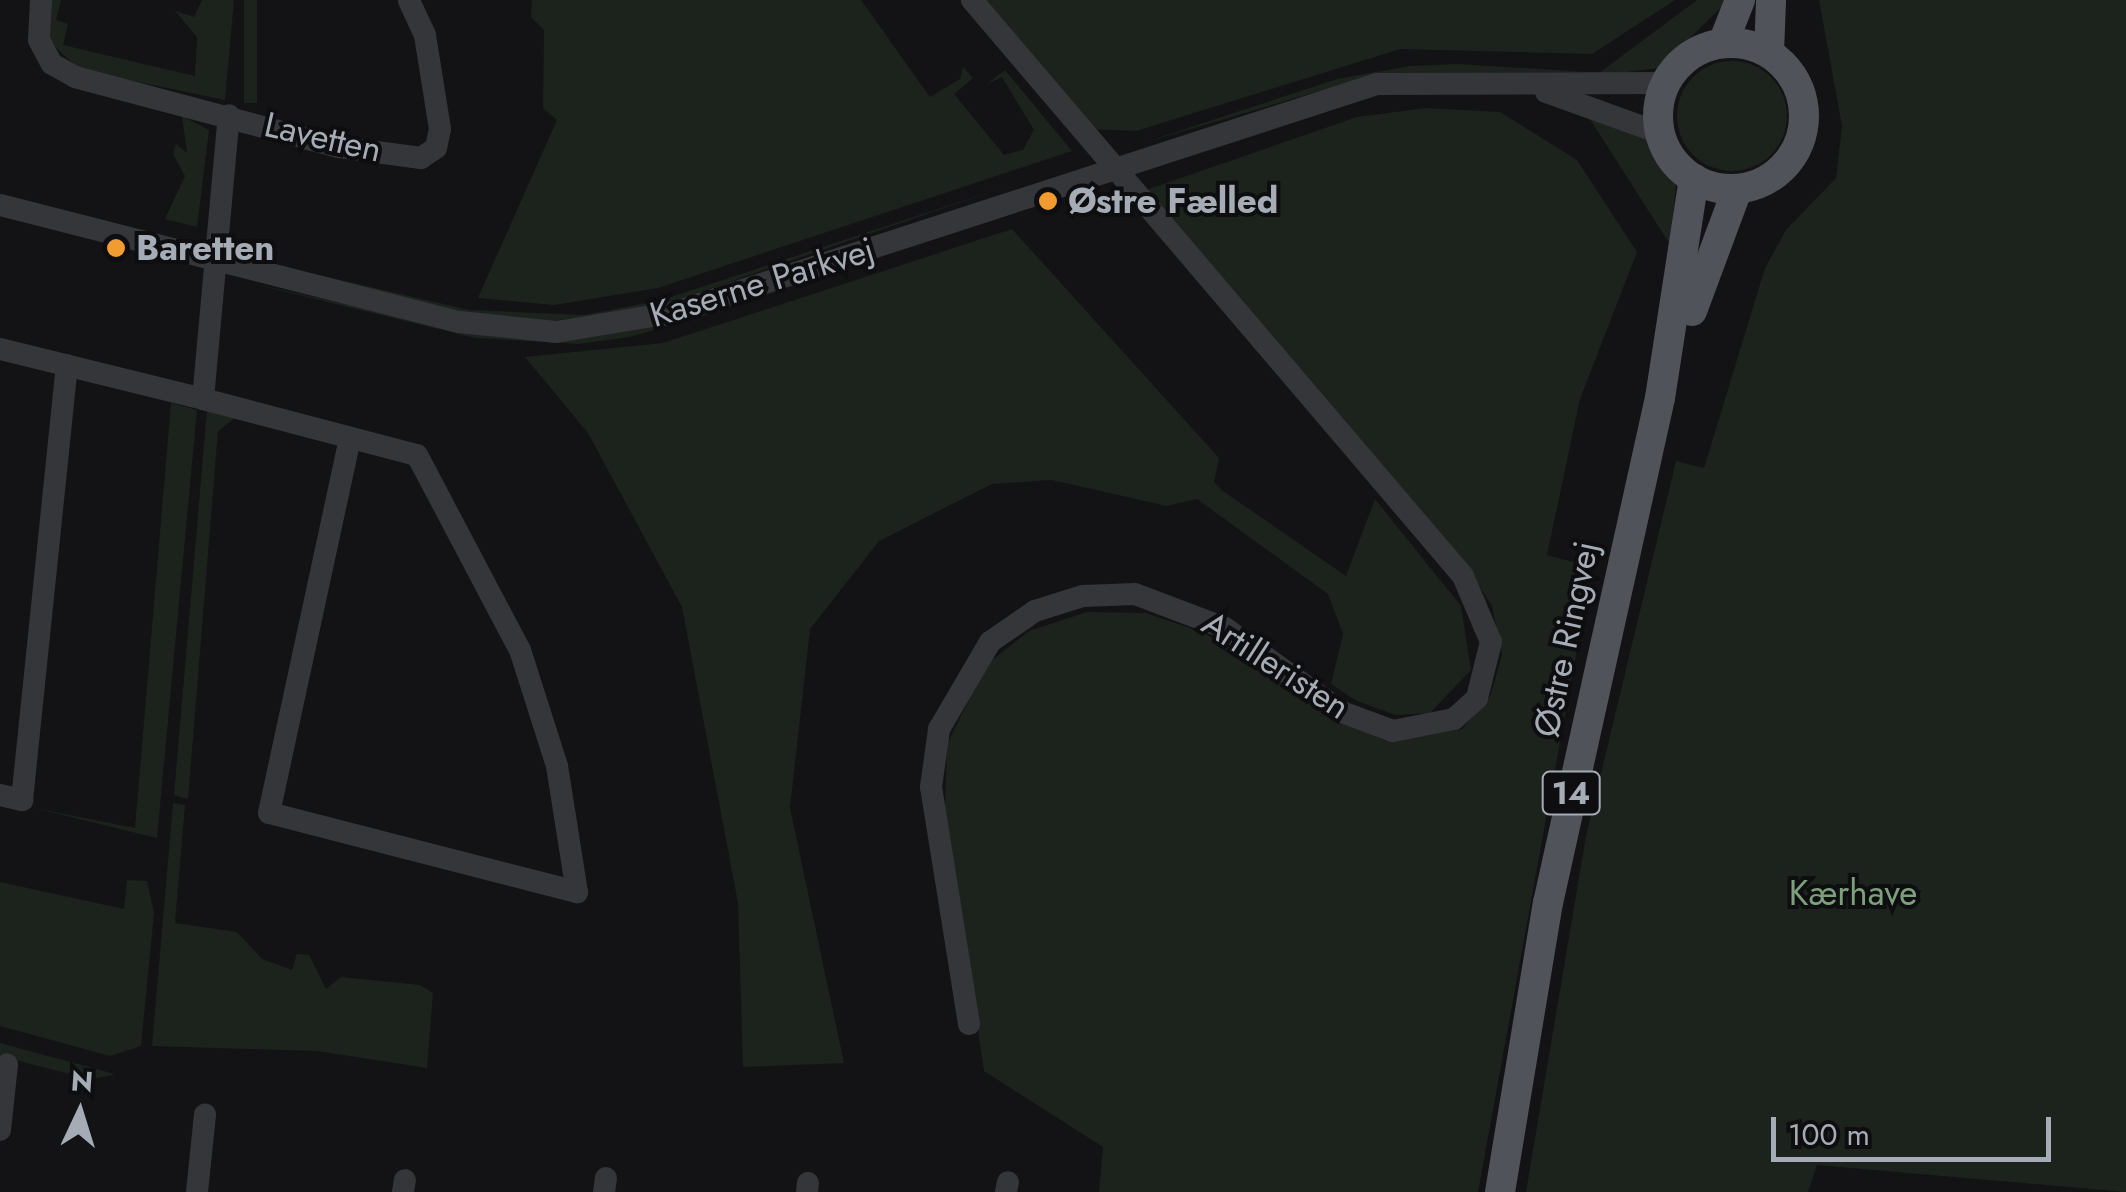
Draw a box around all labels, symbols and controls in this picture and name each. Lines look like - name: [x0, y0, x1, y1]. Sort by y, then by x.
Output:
- street label: Lavetten: [261, 103, 385, 171]
- place label: Østre Fælled: [1068, 180, 1278, 222]
- marker: Østre Fælled: [1037, 190, 1059, 212]
- place label: Baretten: [136, 227, 274, 269]
- street label: Kaserne Parkvej: [645, 228, 879, 336]
- marker: Baretten: [105, 237, 127, 259]
- street label: Østre Ringvej: [1525, 537, 1607, 741]
- street label: Artilleristen: [1195, 602, 1357, 728]
- road number: 14: [1541, 766, 1601, 820]
- park label: Kærhave: [1789, 872, 1917, 914]
- text: N: [70, 1060, 95, 1103]
- north arrow: [30, 1062, 130, 1162]
- scale bar: [1776, 1097, 2056, 1159]
- text: 100 m: [1788, 1113, 1870, 1156]

